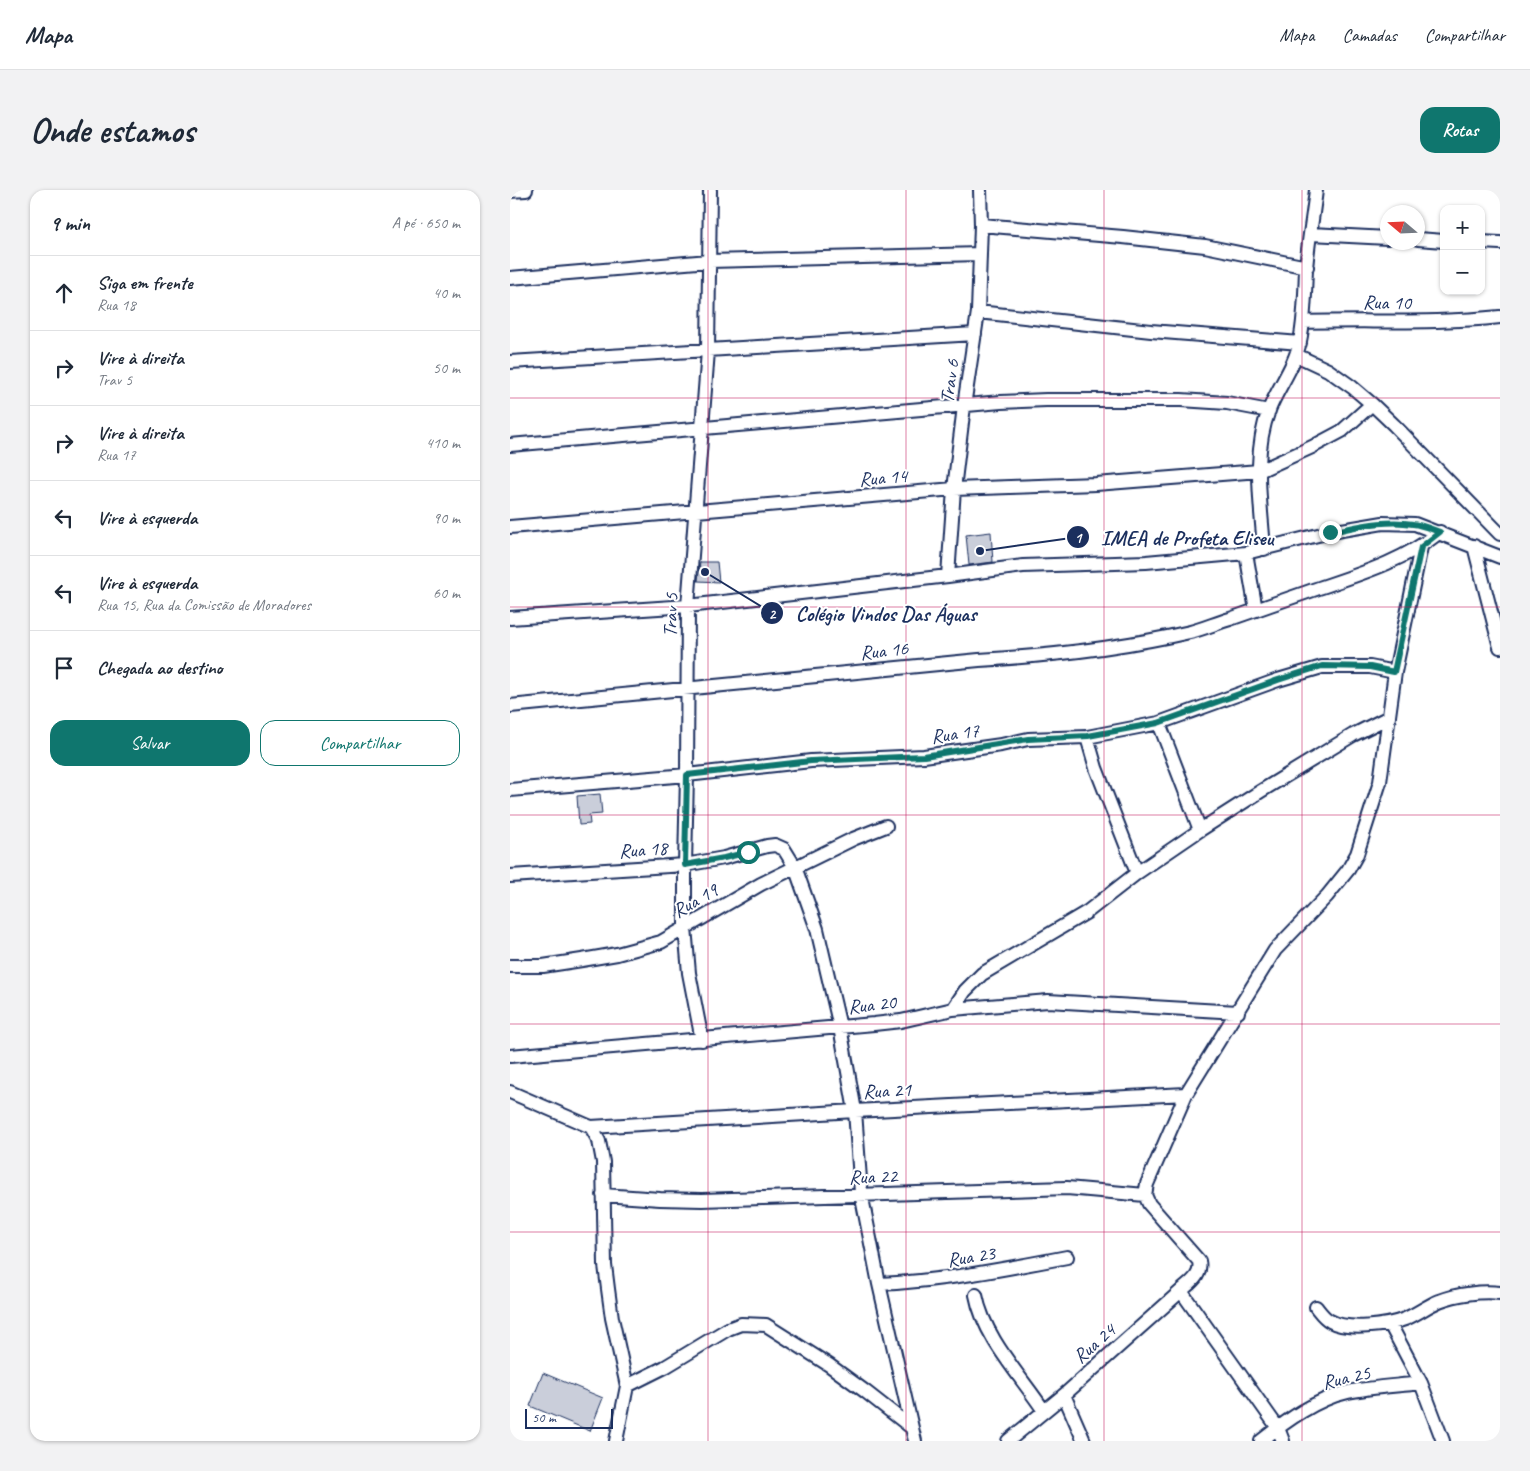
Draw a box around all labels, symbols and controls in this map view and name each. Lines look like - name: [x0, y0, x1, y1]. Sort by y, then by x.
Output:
- text: Mapa: [25, 20, 72, 50]
- text: Mapa: [1280, 24, 1314, 46]
- text: Camadas: [1342, 24, 1397, 46]
- text: Compartilhar: [1425, 24, 1505, 46]
- button: Rotas: [1420, 107, 1500, 153]
- text: Onde estamos: [30, 108, 195, 153]
- north arrow: [1380, 205, 1425, 250]
- map controls: [1440, 205, 1485, 295]
- button: +: [1440, 205, 1485, 250]
- text: 9 min: [50, 210, 90, 236]
- text: A pé · 650 m: [392, 213, 460, 233]
- button: −: [1440, 250, 1485, 295]
- text: Siga em frente: [97, 271, 193, 295]
- icon: ahead: [50, 279, 78, 307]
- text: 40 m: [433, 283, 460, 303]
- street label: Rua 10: [1363, 290, 1413, 315]
- text: Rua 18: [97, 295, 136, 315]
- text: Vire à direita: [97, 346, 184, 370]
- icon: right: [50, 354, 78, 382]
- street label: Trav 6: [934, 357, 965, 405]
- text: 50 m: [433, 358, 460, 378]
- text: Trav 5: [97, 370, 132, 390]
- text: Vire à direita: [97, 421, 184, 445]
- icon: right: [50, 429, 78, 457]
- text: 410 m: [426, 433, 460, 453]
- text: Rua 17: [97, 445, 136, 465]
- street label: Rua 14: [858, 463, 910, 492]
- icon: left: [50, 504, 78, 532]
- text: Vire à esquerda: [97, 506, 197, 530]
- text: 90 m: [433, 508, 460, 528]
- callout: IMEA de Profeta Eliseu: [1066, 519, 1283, 555]
- route end: [1319, 521, 1342, 544]
- text: IMEA de Profeta Eliseu: [1101, 525, 1276, 551]
- text: 1: [1075, 529, 1084, 548]
- text: Vire à esquerda: [97, 571, 197, 595]
- icon: left: [50, 579, 78, 607]
- text: 60 m: [433, 583, 460, 603]
- street label: Trav 5: [657, 592, 684, 637]
- text: Rua 15, Rua da Comissão de Moradores: [97, 595, 311, 615]
- callout: Colégio Vindos Das Águas: [760, 595, 986, 631]
- text: Colégio Vindos Das Águas: [796, 601, 979, 627]
- text: 2: [769, 605, 777, 624]
- street label: Rua 16: [859, 635, 910, 665]
- icon: arrive: [50, 654, 78, 682]
- text: Chegada ao destino: [97, 656, 223, 680]
- street label: Rua 17: [929, 718, 982, 749]
- button: Salvar: [50, 720, 250, 766]
- button: Compartilhar: [260, 720, 460, 766]
- street label: Rua 18: [618, 835, 670, 864]
- route start: [737, 841, 760, 864]
- street label: Rua 19: [668, 877, 724, 923]
- street label: Rua 20: [847, 989, 899, 1019]
- street label: Rua 21: [862, 1077, 913, 1104]
- street label: Rua 22: [848, 1163, 900, 1190]
- street label: Rua 23: [945, 1240, 999, 1273]
- street label: Rua 24: [1068, 1317, 1122, 1369]
- street label: Rua 25: [1320, 1360, 1373, 1395]
- scale bar: [525, 1406, 612, 1429]
- text: 50 m: [532, 1409, 556, 1426]

